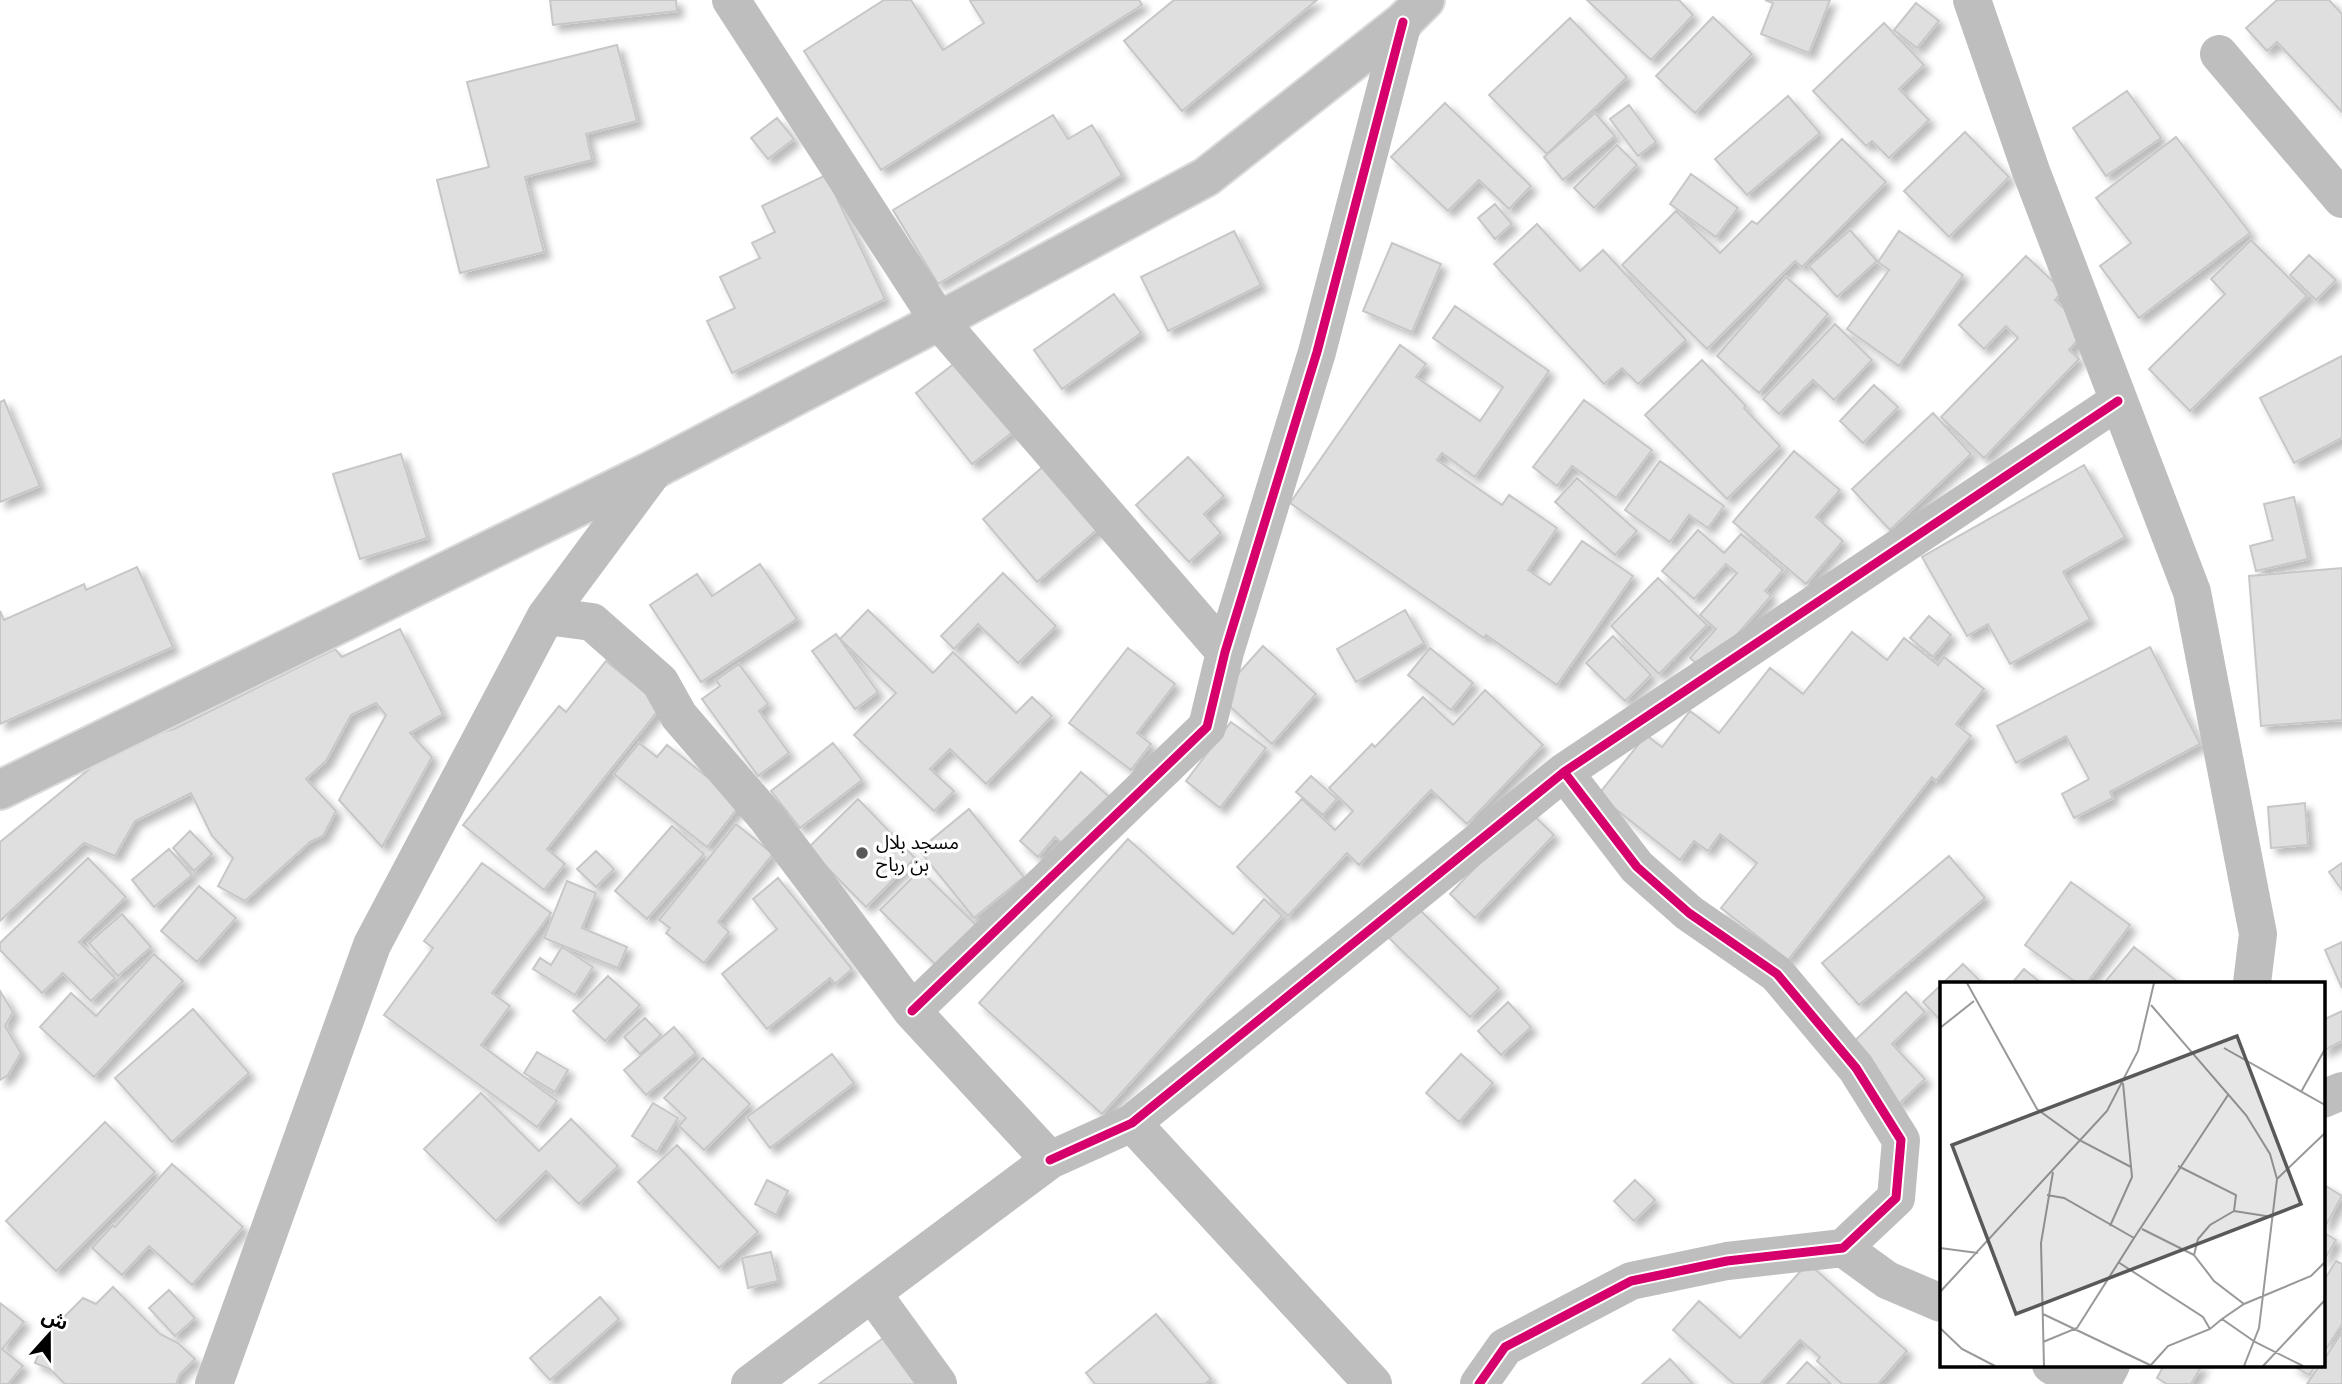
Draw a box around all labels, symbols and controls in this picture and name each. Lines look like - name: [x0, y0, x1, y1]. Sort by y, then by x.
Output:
- place label: مسجد بلال بن رباح: [876, 830, 959, 878]
- marker: مسجد بلال بن رباح: [854, 845, 870, 861]
- inset map: [1940, 982, 2324, 1366]
- north arrow: [14, 1300, 84, 1370]
- text: ش: [39, 1303, 72, 1335]

